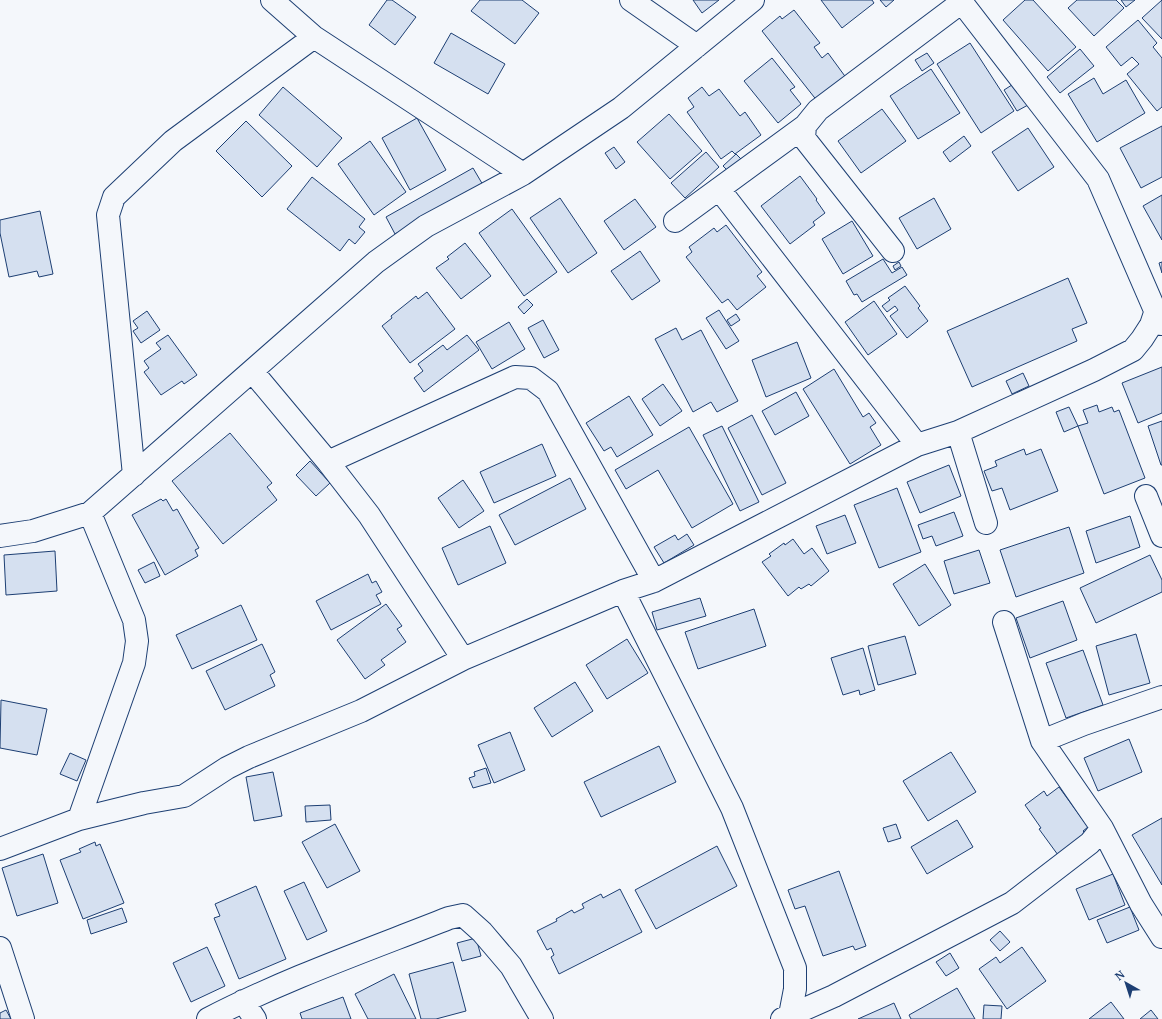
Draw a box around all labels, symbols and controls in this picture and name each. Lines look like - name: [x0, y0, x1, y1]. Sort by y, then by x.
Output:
- north arrow: [1106, 963, 1146, 1003]
- text: N: [1112, 967, 1128, 983]

